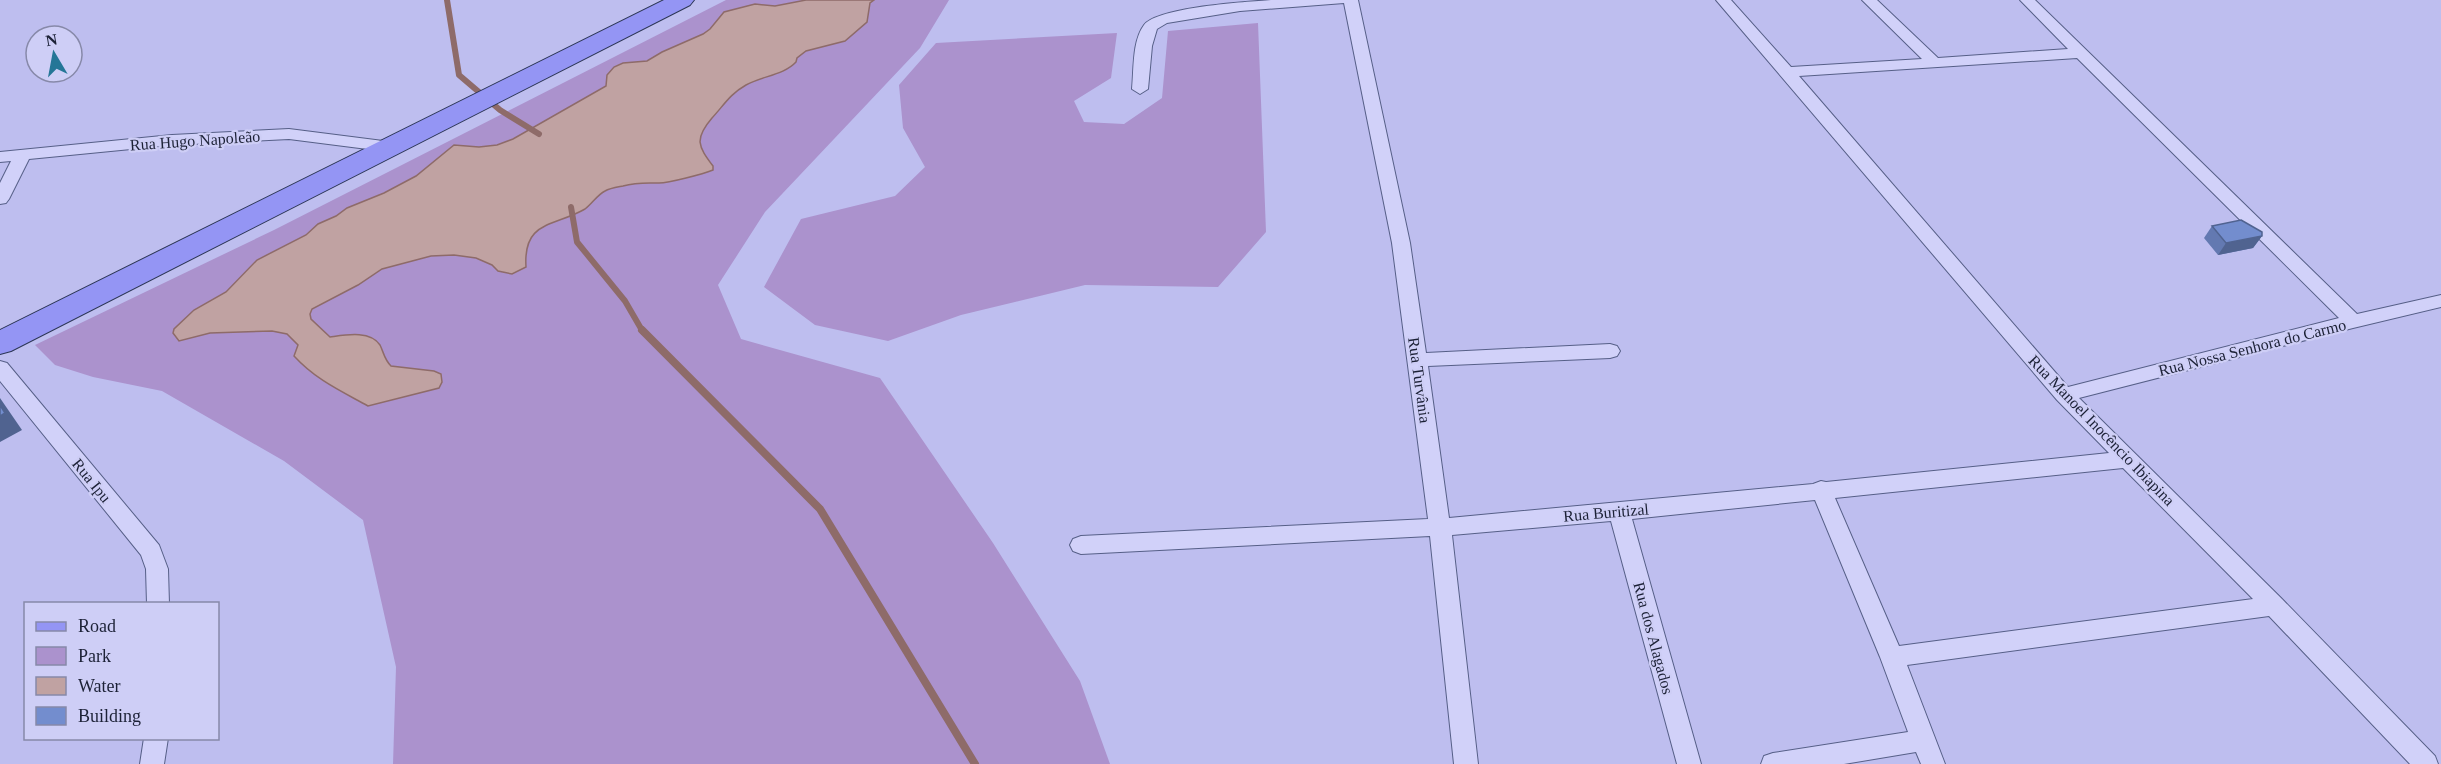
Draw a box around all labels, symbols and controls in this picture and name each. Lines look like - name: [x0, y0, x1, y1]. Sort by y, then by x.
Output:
- north arrow: [24, 24, 84, 84]
- text: N: [44, 30, 59, 49]
- street label: Rua Hugo Napoleão: [129, 127, 261, 155]
- street label: Rua Nossa Senhora do Carmo: [2156, 316, 2348, 379]
- street label: Rua Turvânia: [1405, 336, 1434, 424]
- street label: Rua Manoel Inocêncio Ibiapina: [2025, 352, 2178, 510]
- street label: Rua Ipu: [68, 455, 114, 506]
- street label: Rua Buritizal: [1563, 500, 1650, 525]
- street label: Rua dos Alagados: [1629, 580, 1677, 696]
- legend: [24, 602, 219, 740]
- text: Road: [78, 616, 116, 636]
- text: Park: [78, 646, 111, 666]
- text: Water: [78, 676, 121, 696]
- text: Building: [78, 706, 141, 726]

